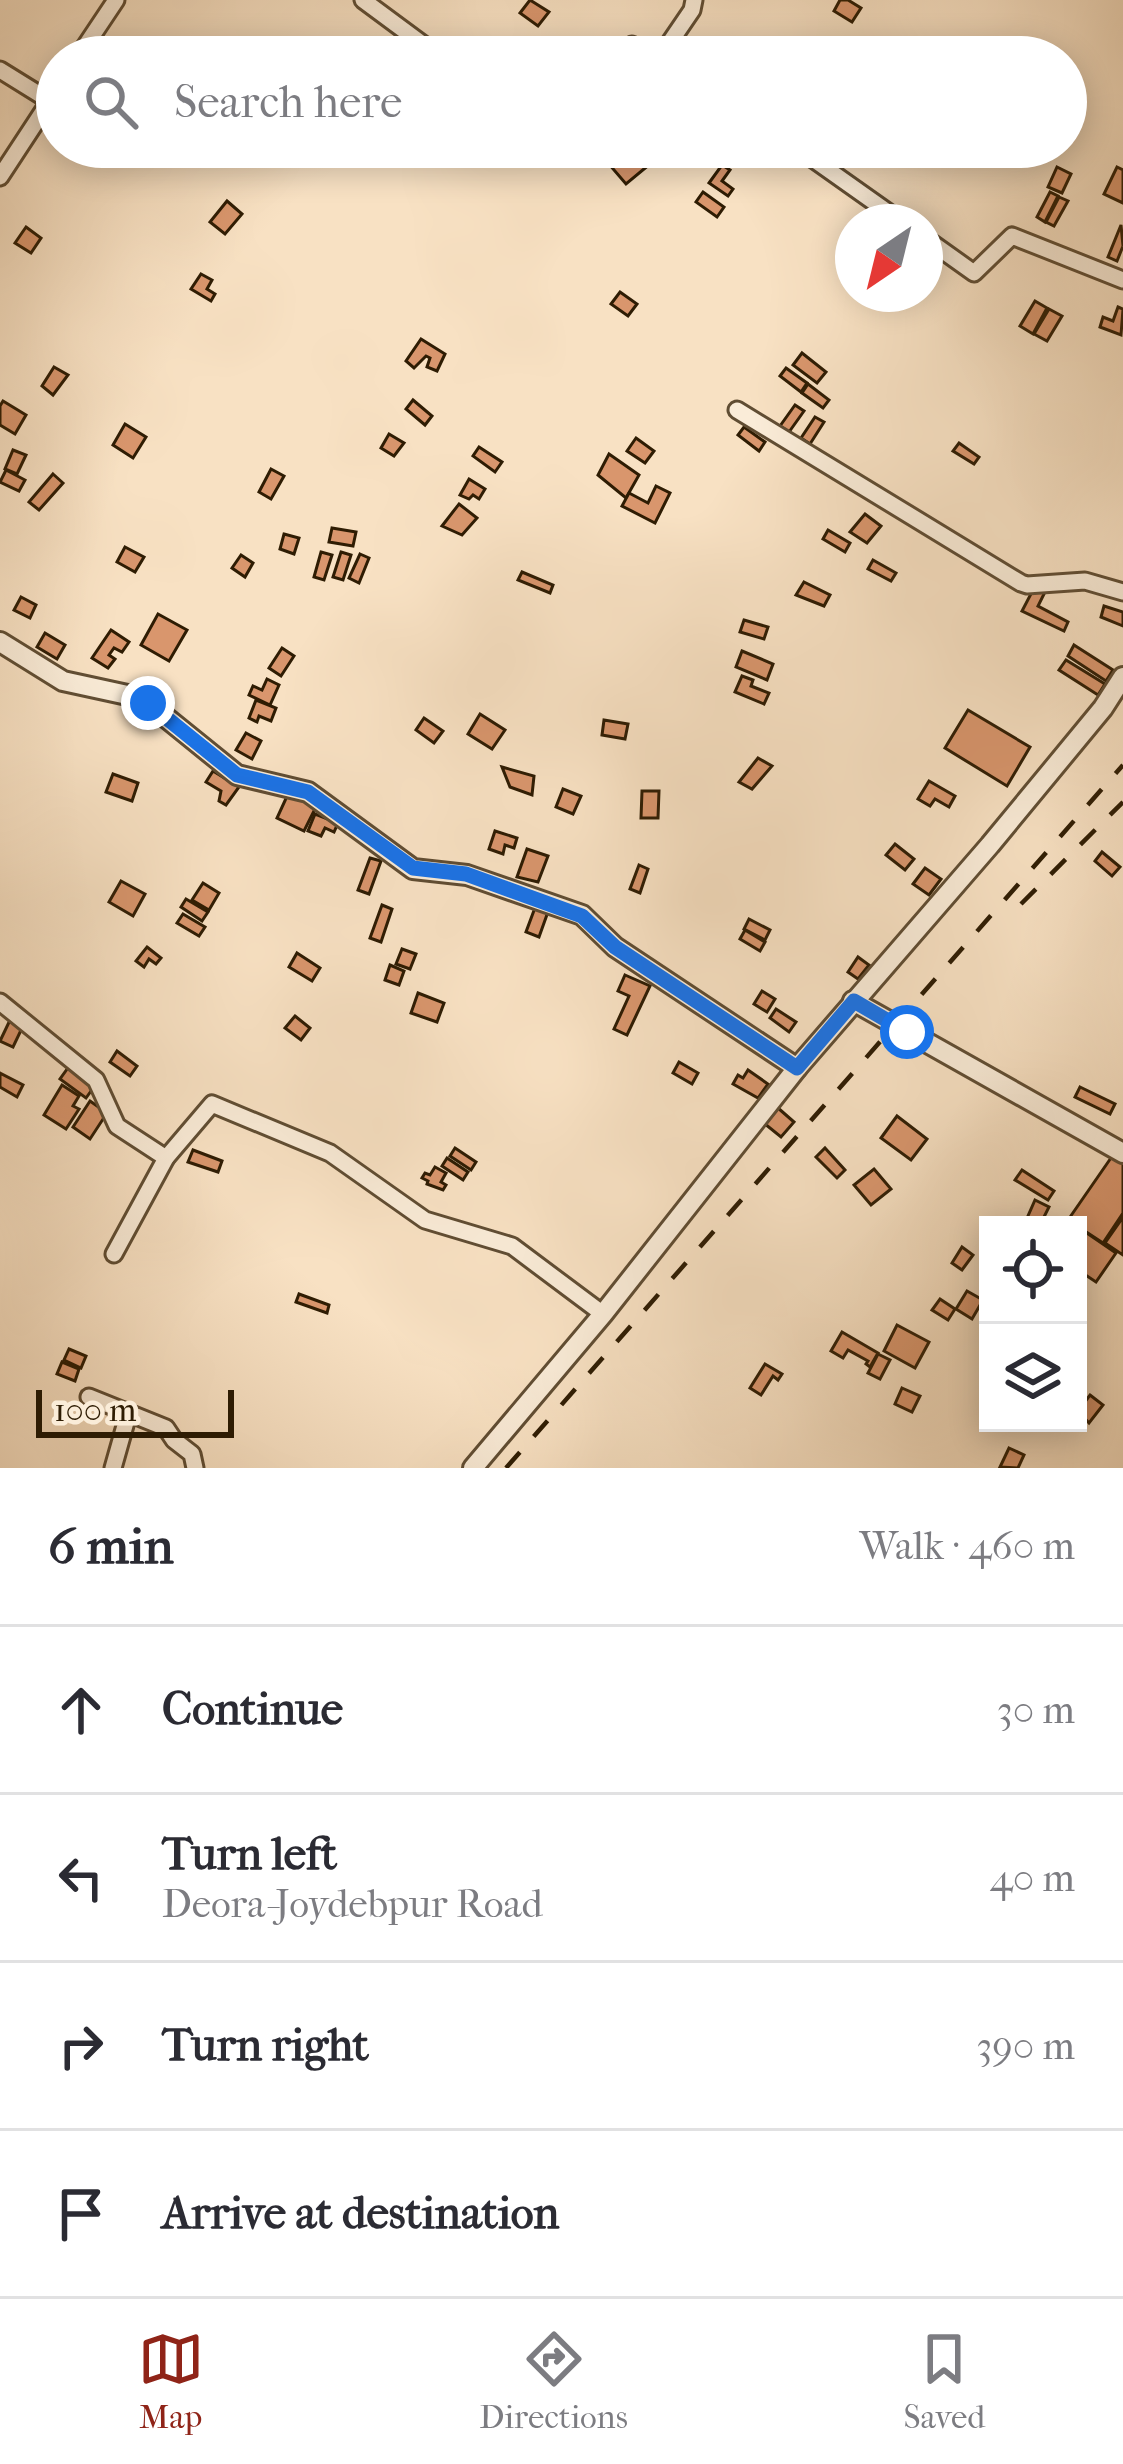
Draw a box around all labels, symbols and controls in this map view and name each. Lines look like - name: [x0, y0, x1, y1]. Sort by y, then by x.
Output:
- search box: [36, 36, 1087, 168]
- icon: search: [78, 69, 144, 135]
- text: Search here: [174, 76, 402, 129]
- north arrow: [835, 204, 943, 312]
- route end: [121, 676, 175, 730]
- route start: [880, 1005, 934, 1059]
- map controls: [979, 1216, 1087, 1432]
- button: locate: [979, 1216, 1087, 1324]
- button: layers: [979, 1324, 1087, 1432]
- scale bar: [36, 1384, 234, 1437]
- text: 100 m: [54, 1391, 137, 1430]
- text: 6 min: [48, 1516, 174, 1576]
- text: Walk · 460 m: [859, 1523, 1075, 1569]
- icon: ahead: [48, 1677, 114, 1743]
- text: Continue: [162, 1683, 343, 1736]
- text: 30 m: [997, 1687, 1075, 1733]
- text: Turn left: [162, 1828, 337, 1881]
- icon: left: [48, 1845, 114, 1911]
- text: 40 m: [990, 1855, 1075, 1901]
- text: Deora-Joydebpur Road: [162, 1881, 543, 1927]
- icon: right: [48, 2013, 114, 2079]
- text: Turn right: [162, 2019, 369, 2072]
- text: 390 m: [976, 2023, 1075, 2069]
- icon: arrive: [48, 2181, 114, 2247]
- text: Arrive at destination: [162, 2187, 559, 2240]
- tab: Map: [138, 2326, 204, 2437]
- tab: Directions: [479, 2326, 628, 2437]
- tab: Saved: [903, 2326, 985, 2437]

